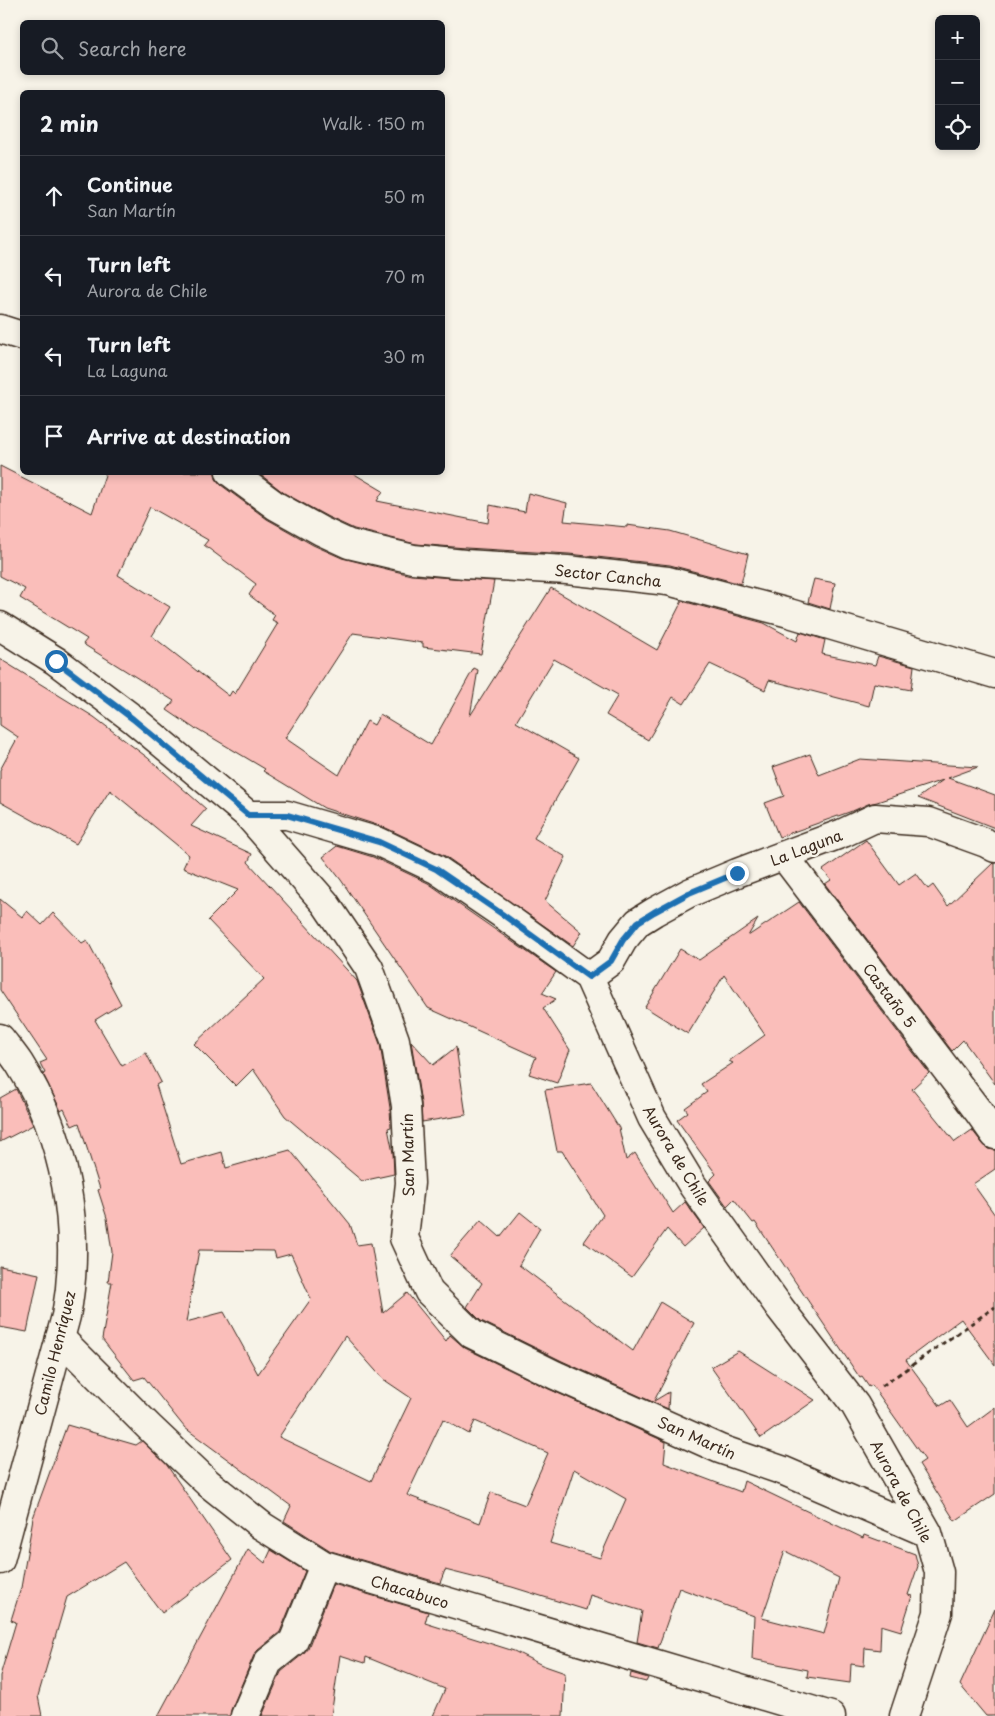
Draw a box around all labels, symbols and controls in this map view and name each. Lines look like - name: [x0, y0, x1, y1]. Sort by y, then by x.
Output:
- map controls: [935, 15, 980, 150]
- button: +: [935, 15, 980, 60]
- search box: [20, 20, 445, 75]
- icon: search: [38, 34, 66, 62]
- text: Search here: [78, 34, 187, 62]
- button: −: [935, 60, 980, 105]
- button: locate: [935, 105, 980, 150]
- text: 2 min: [40, 107, 99, 139]
- text: Walk · 150 m: [322, 111, 425, 135]
- text: Continue: [87, 170, 173, 198]
- icon: ahead: [40, 182, 68, 210]
- text: 50 m: [384, 184, 425, 208]
- text: San Martín: [87, 198, 176, 222]
- text: Turn left: [87, 250, 171, 278]
- icon: left: [40, 262, 68, 290]
- text: 70 m: [385, 264, 425, 288]
- text: Aurora de Chile: [87, 278, 208, 302]
- text: Turn left: [87, 330, 171, 358]
- icon: left: [40, 342, 68, 370]
- text: 30 m: [383, 344, 425, 368]
- text: La Laguna: [87, 358, 167, 382]
- icon: arrive: [40, 422, 68, 450]
- text: Arrive at destination: [87, 422, 291, 450]
- street label: Sector Cancha: [553, 558, 663, 592]
- route start: [45, 650, 68, 673]
- street label: La Laguna: [767, 823, 846, 871]
- route end: [726, 862, 749, 885]
- street label: Castaño 5: [858, 958, 922, 1032]
- street label: Aurora de Chile: [638, 1101, 716, 1209]
- street label: San Martín: [395, 1113, 419, 1197]
- street label: Camilo Henríquez: [27, 1288, 81, 1418]
- street label: San Martín: [654, 1410, 740, 1464]
- street label: Aurora de Chile: [865, 1436, 939, 1546]
- street label: Chacabuco: [368, 1568, 452, 1614]

